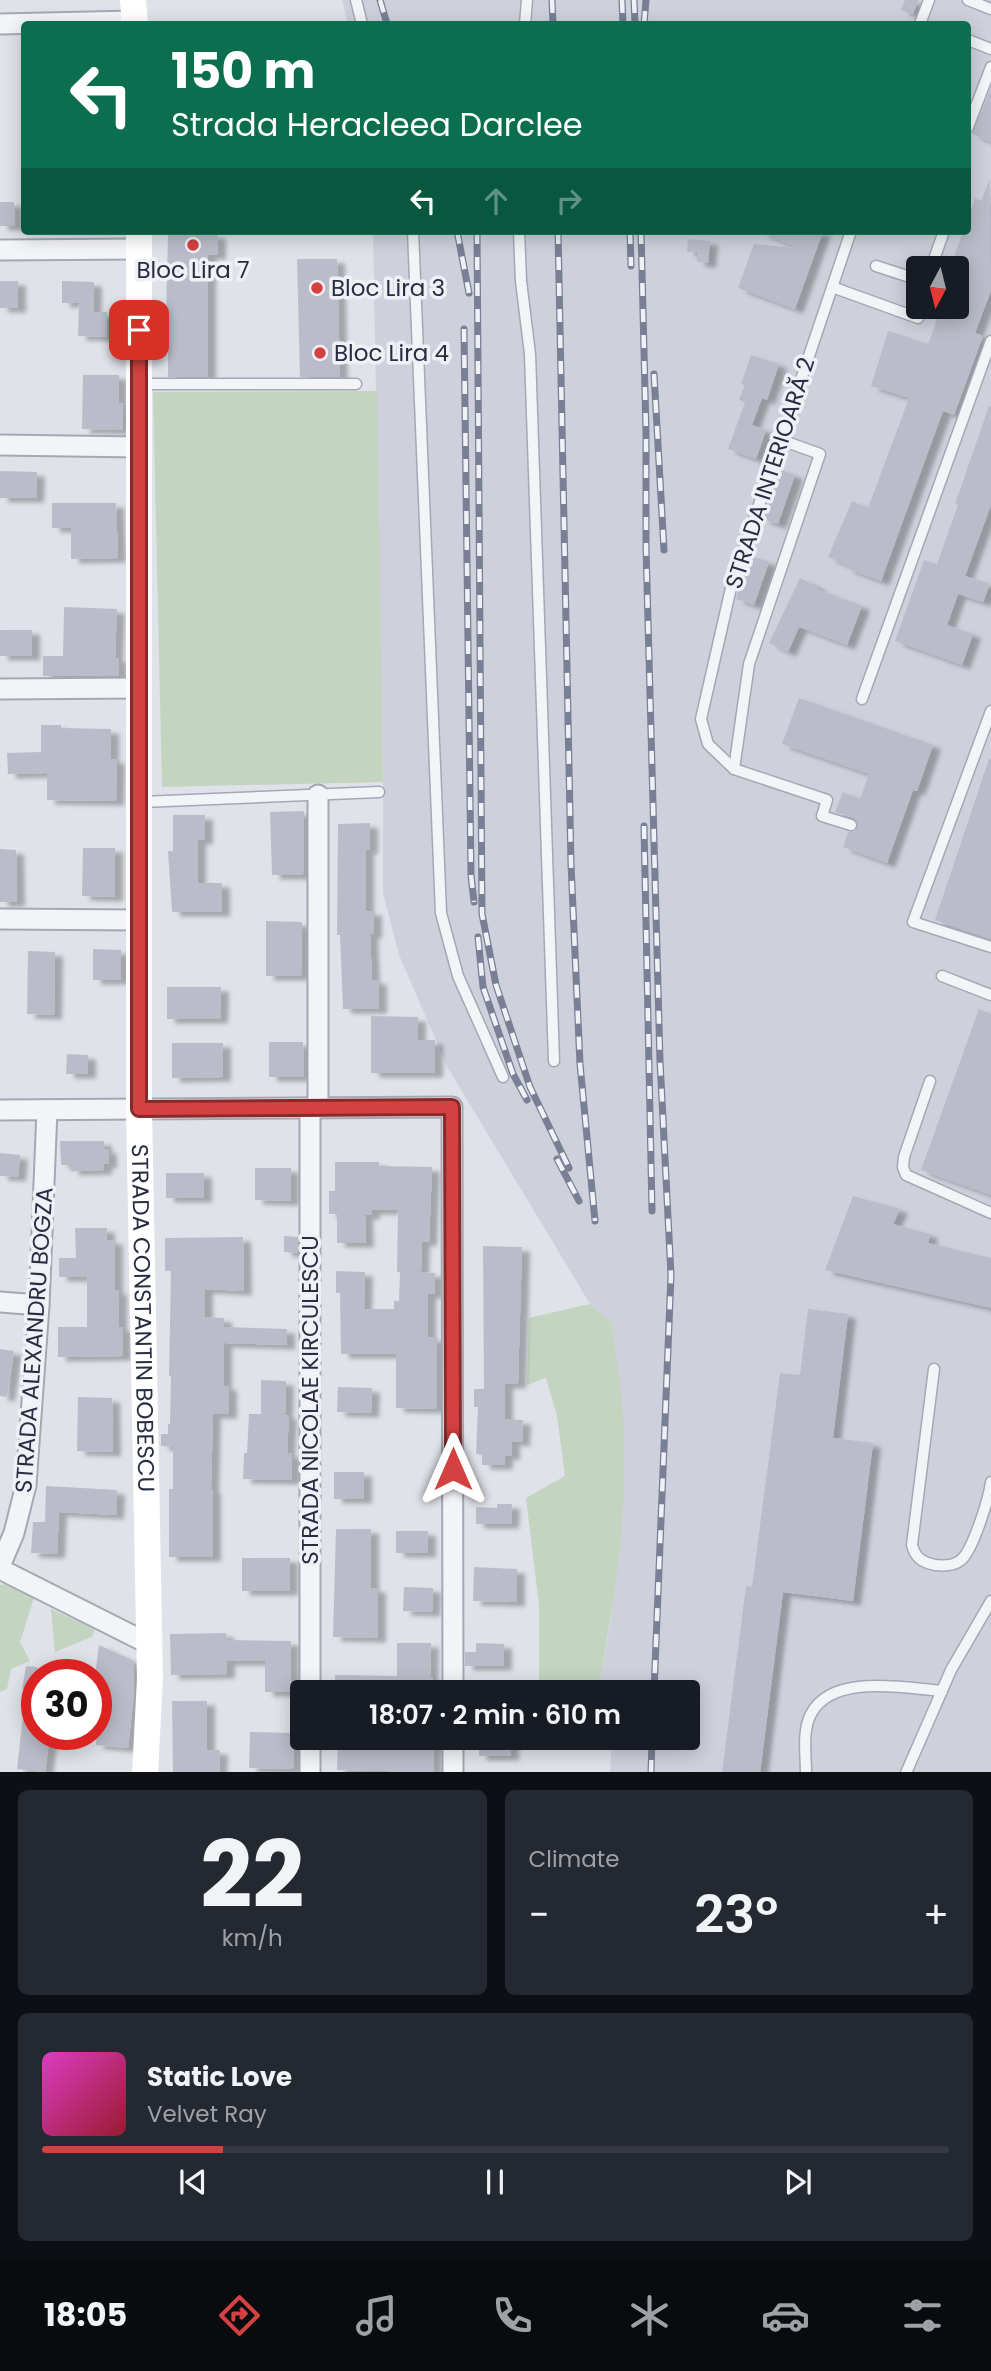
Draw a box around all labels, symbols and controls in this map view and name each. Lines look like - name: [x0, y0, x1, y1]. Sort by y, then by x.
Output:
- text: 150 m: [171, 37, 316, 105]
- icon: left: [56, 49, 147, 140]
- text: Strada Heracleea Darclee: [171, 102, 583, 147]
- icon: left: [404, 182, 442, 220]
- icon: ahead: [477, 182, 515, 220]
- icon: right: [550, 182, 588, 220]
- marker: Bloc Lira 7: [185, 237, 201, 253]
- place label: Bloc Lira 7: [137, 254, 250, 286]
- north arrow: [906, 256, 970, 318]
- map controls: [906, 256, 969, 319]
- place label: Bloc Lira 3: [331, 272, 445, 304]
- marker: Bloc Lira 3: [309, 280, 325, 296]
- pin: [109, 300, 169, 360]
- icon: arrive: [120, 311, 158, 349]
- place label: Bloc Lira 4: [334, 337, 449, 369]
- marker: Bloc Lira 4: [312, 345, 328, 361]
- street label: STRADA INTERIOARĂ 2: [717, 353, 823, 593]
- street label: STRADA CONSTANTIN BOBESCU: [124, 1143, 162, 1492]
- street label: STRADA ALEXANDRU BOGZA: [7, 1186, 61, 1494]
- street label: STRADA NICOLAE KIRCULESCU: [294, 1235, 326, 1565]
- position arrow: [416, 1432, 490, 1506]
- speed limit sign: 30: [21, 1659, 112, 1750]
- text: 18:07 · 2 min · 610 m: [369, 1697, 621, 1733]
- text: 22: [200, 1811, 304, 1939]
- text: Climate: [529, 1843, 619, 1875]
- text: 23°: [694, 1878, 778, 1951]
- text: −: [529, 1888, 549, 1941]
- text: +: [923, 1888, 949, 1941]
- text: km/h: [222, 1922, 283, 1954]
- text: Static Love: [147, 2059, 292, 2095]
- text: Velvet Ray: [147, 2098, 267, 2130]
- icon: previous: [174, 2163, 212, 2201]
- icon: pause: [476, 2163, 514, 2201]
- icon: next: [779, 2163, 817, 2201]
- icon: directions: [215, 2291, 264, 2340]
- icon: music: [352, 2291, 401, 2340]
- icon: phone: [488, 2291, 537, 2340]
- icon: climate: [625, 2291, 674, 2340]
- icon: car: [761, 2291, 810, 2340]
- icon: filters: [898, 2291, 947, 2340]
- text: 18:05: [44, 2292, 127, 2337]

